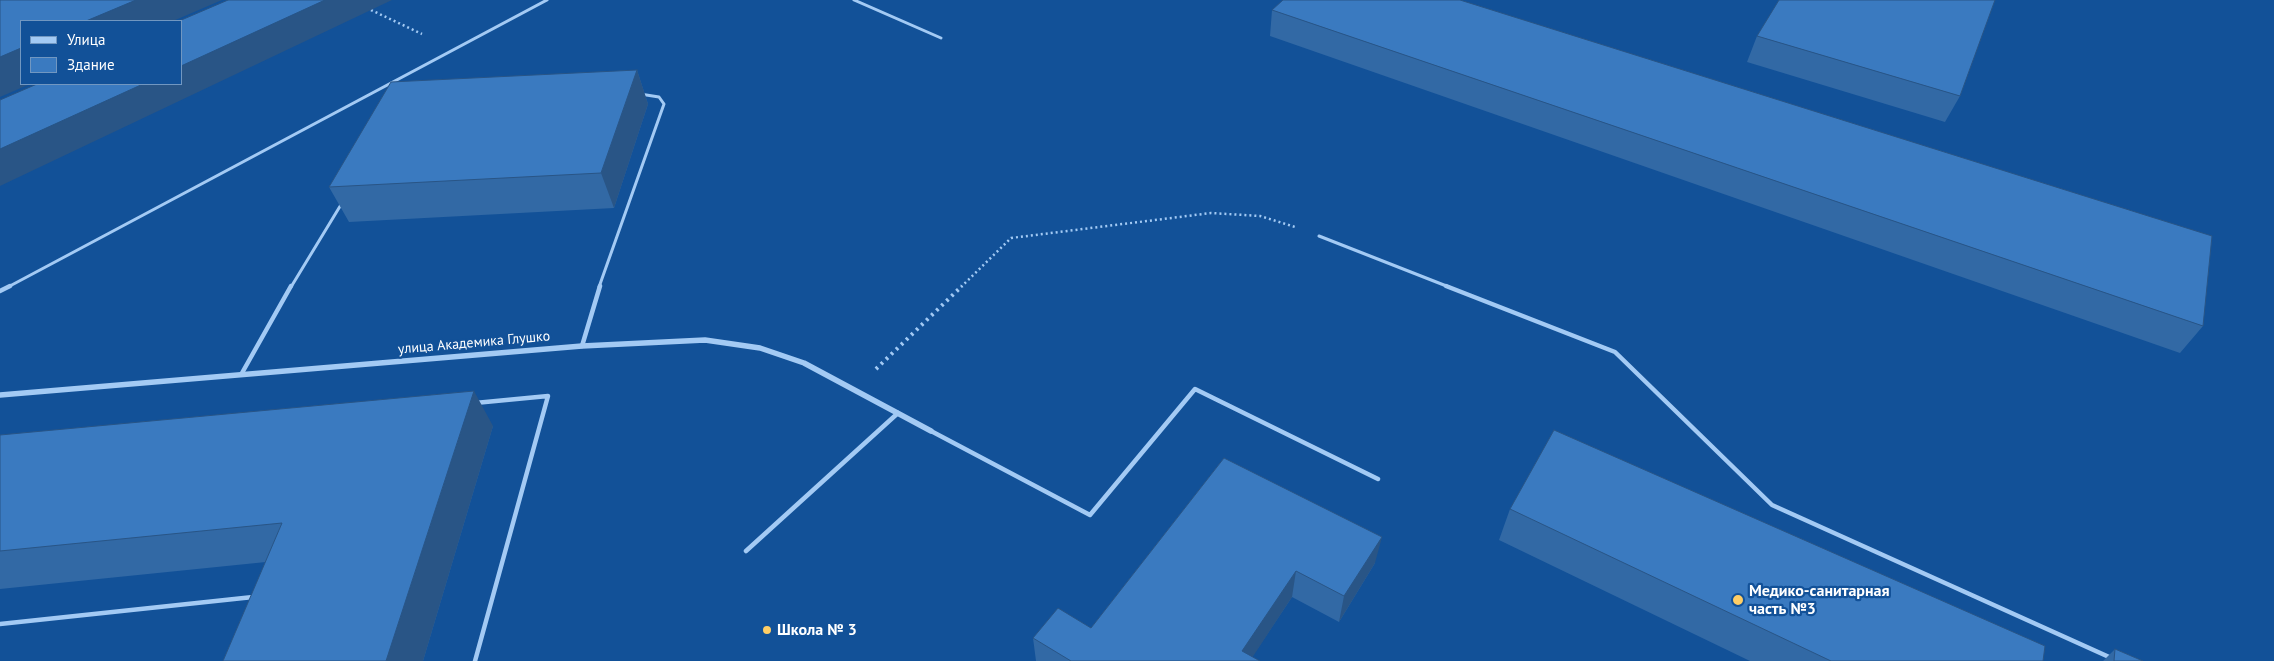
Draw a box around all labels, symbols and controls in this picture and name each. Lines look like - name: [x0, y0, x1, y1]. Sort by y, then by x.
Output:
- legend: [20, 20, 182, 85]
- text: Улица: [67, 30, 105, 49]
- text: Здание: [67, 55, 115, 74]
- street label: улица Академика Глушко: [397, 328, 551, 358]
- place label: Медико-санитарная часть №3: [1749, 581, 1890, 619]
- marker: Медико-санитарная часть №3: [1731, 593, 1745, 607]
- place label: Школа № 3: [777, 620, 857, 640]
- marker: Школа № 3: [761, 624, 773, 636]

